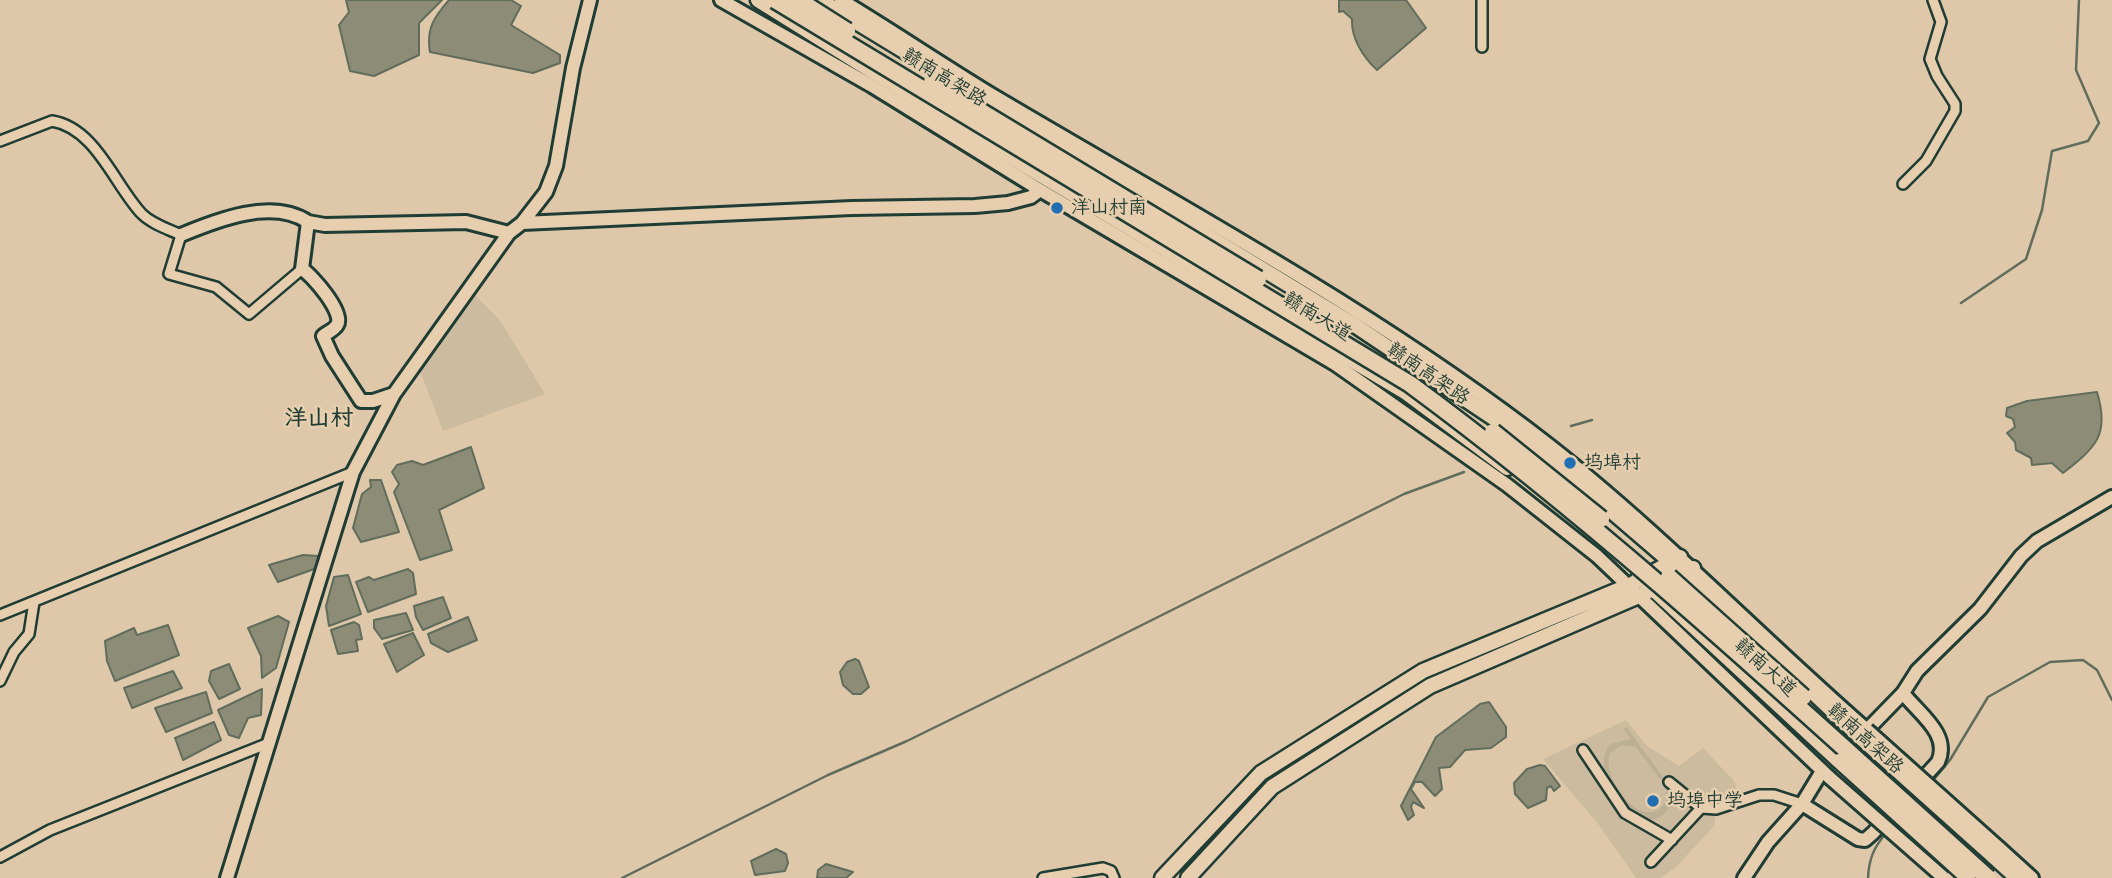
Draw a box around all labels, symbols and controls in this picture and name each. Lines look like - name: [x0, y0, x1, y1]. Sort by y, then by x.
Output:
- street label: 赣南高架路: [897, 44, 991, 112]
- place label: 洋山村南: [1071, 197, 1147, 219]
- marker: 洋山村南: [1049, 200, 1065, 216]
- street label: 赣南大道: [1279, 288, 1355, 346]
- street label: 赣南高架路: [1382, 338, 1474, 410]
- district label: 洋山村: [285, 405, 353, 433]
- place label: 坞埠村: [1584, 452, 1641, 474]
- marker: 坞埠村: [1562, 455, 1578, 471]
- street label: 赣南大道: [1729, 634, 1801, 702]
- street label: 赣南高架路: [1822, 699, 1908, 779]
- place label: 坞埠中学: [1667, 790, 1743, 812]
- marker: 坞埠中学: [1645, 793, 1661, 809]

